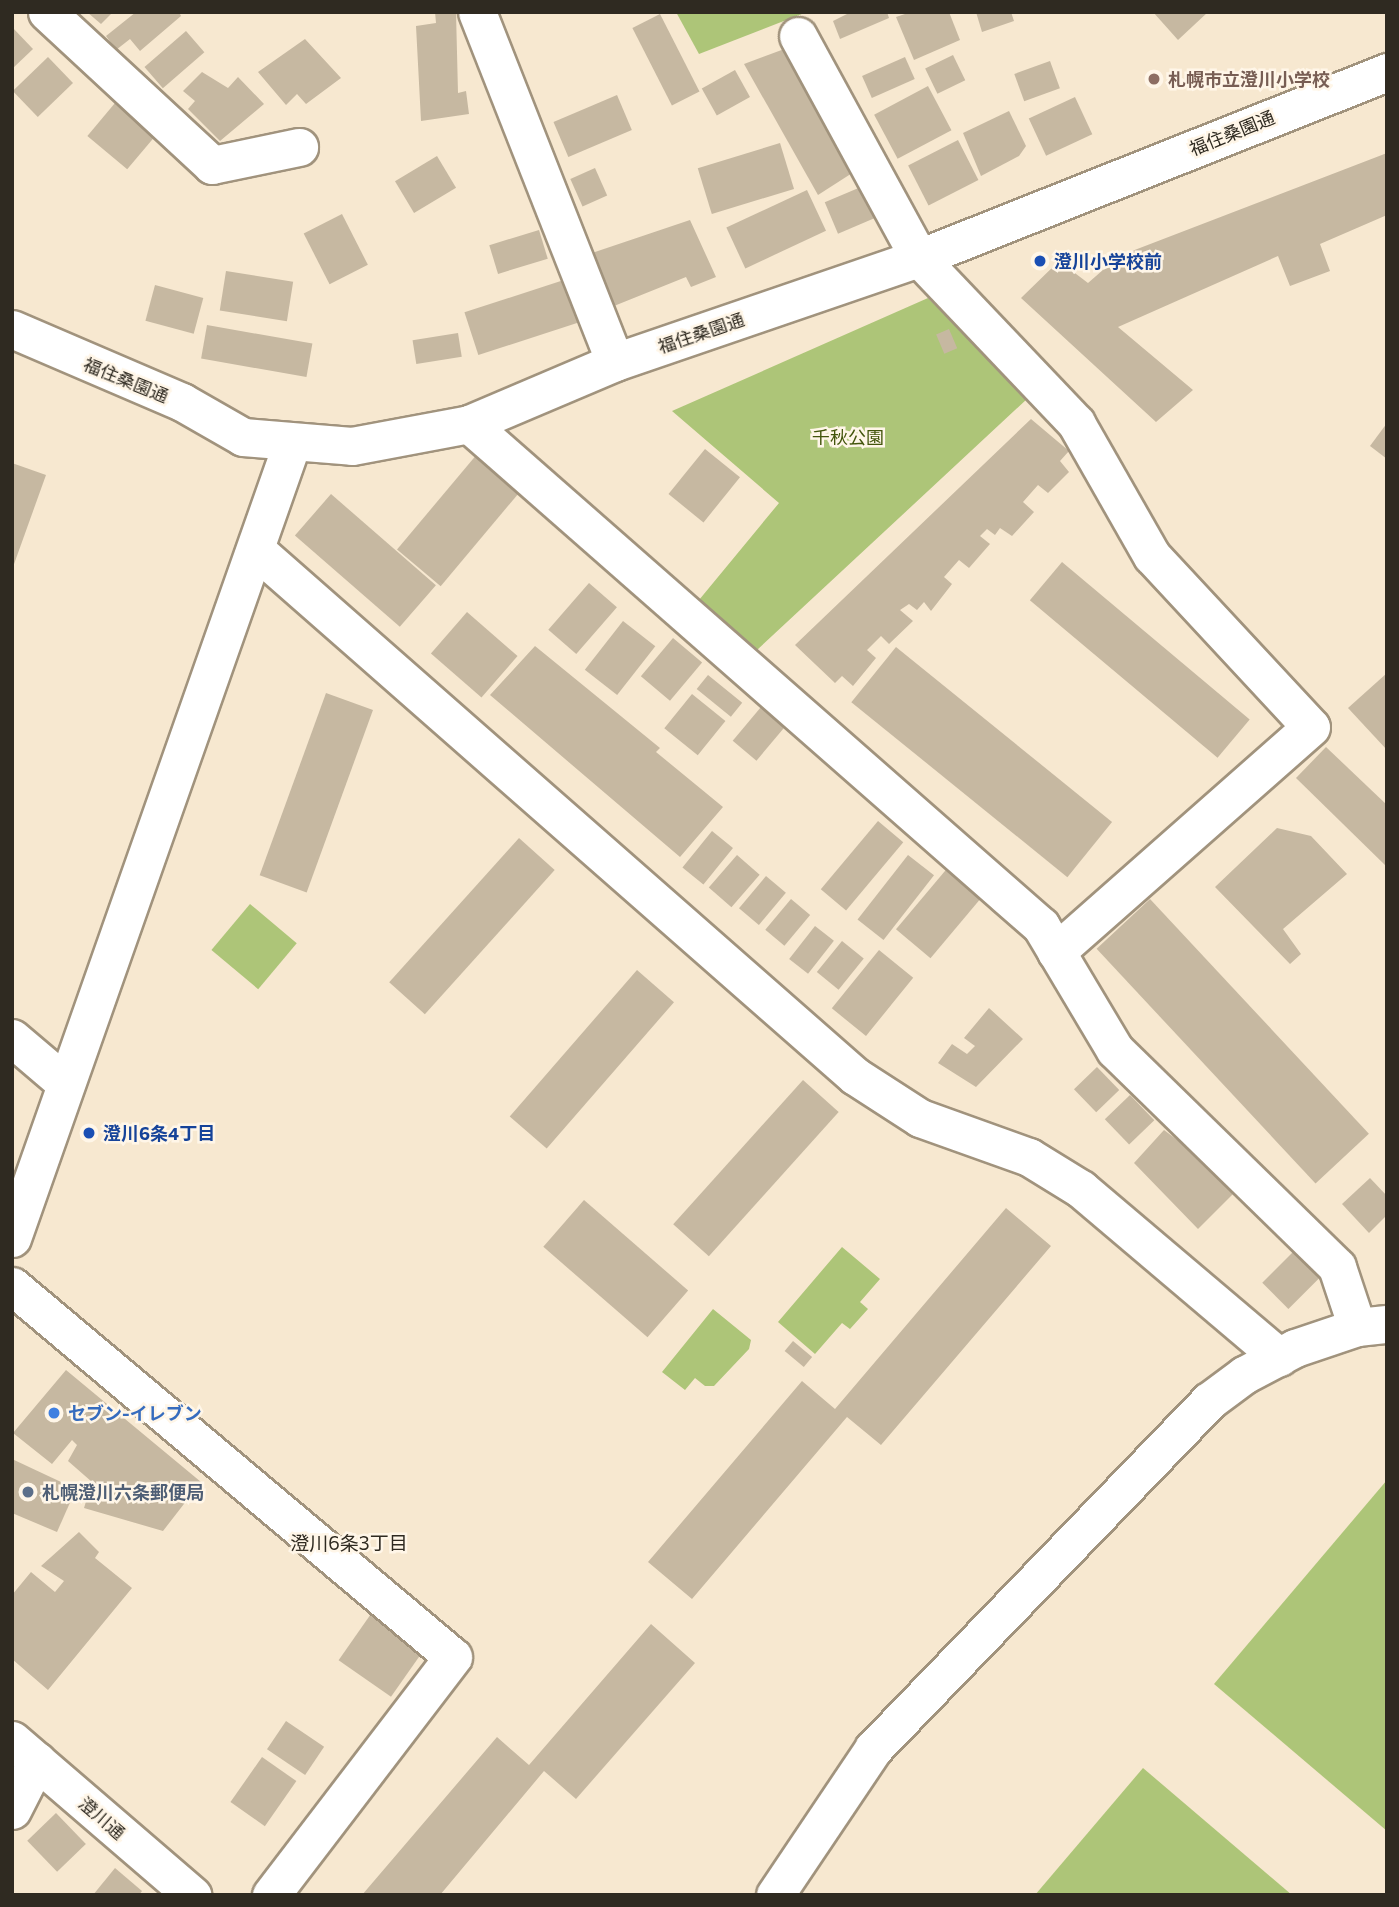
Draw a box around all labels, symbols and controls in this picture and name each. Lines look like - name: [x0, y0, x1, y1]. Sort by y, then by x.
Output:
- place label: 札幌市立澄川小学校: [1168, 68, 1330, 90]
- marker: 札幌市立澄川小学校: [1146, 71, 1162, 87]
- street label: 福住桑園通: [1186, 106, 1278, 160]
- place label: 澄川小学校前: [1054, 250, 1162, 272]
- marker: 澄川小学校前: [1032, 253, 1048, 269]
- street label: 福住桑園通: [655, 308, 747, 358]
- street label: 福住桑園通: [80, 353, 172, 407]
- park label: 千秋公園: [812, 426, 884, 448]
- place label: 澄川6条4丁目: [103, 1122, 215, 1144]
- marker: 澄川6条4丁目: [81, 1125, 97, 1141]
- place label: セブン-イレブン: [68, 1402, 202, 1424]
- marker: セブン-イレブン: [46, 1405, 62, 1421]
- place label: 札幌澄川六条郵便局: [42, 1481, 204, 1503]
- marker: 札幌澄川六条郵便局: [20, 1484, 36, 1500]
- district label: 澄川6条3丁目: [290, 1532, 408, 1554]
- street label: 澄川通: [75, 1792, 129, 1844]

